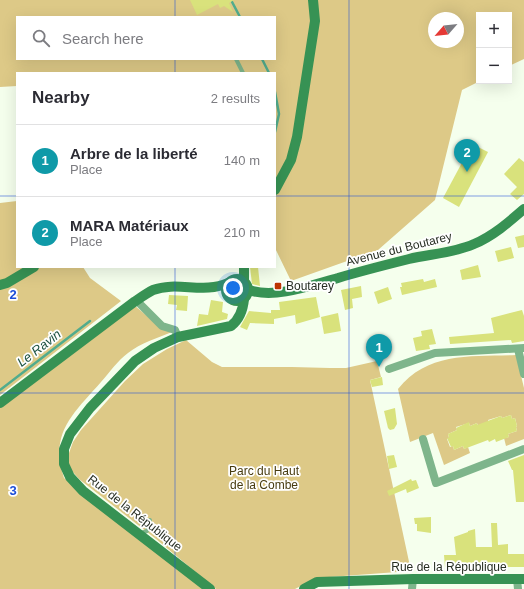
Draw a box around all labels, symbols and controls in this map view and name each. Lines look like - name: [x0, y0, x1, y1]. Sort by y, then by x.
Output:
- north arrow: [428, 12, 464, 48]
- map controls: [476, 12, 512, 84]
- button: +: [476, 12, 512, 48]
- search box: [16, 16, 276, 60]
- icon: search: [30, 27, 52, 49]
- text: Search here: [62, 30, 144, 47]
- button: −: [476, 48, 512, 84]
- text: Nearby: [32, 88, 90, 107]
- text: 2 results: [211, 91, 260, 106]
- pin: 2: [454, 139, 480, 172]
- text: Arbre de la liberté: [70, 145, 198, 162]
- text: 1: [41, 153, 49, 168]
- text: 140 m: [224, 153, 260, 168]
- text: Place: [70, 162, 103, 177]
- text: MARA Matériaux: [70, 217, 189, 234]
- text: 2: [41, 225, 49, 240]
- text: 210 m: [224, 225, 260, 240]
- street label: Avenue du Boutarey: [345, 229, 453, 269]
- text: Place: [70, 234, 103, 249]
- your location: [223, 278, 243, 298]
- place label: Boutarey: [286, 279, 334, 293]
- marker: Boutarey: [273, 281, 283, 291]
- text: 2: [9, 287, 17, 302]
- water label: Le Ravin: [14, 326, 64, 370]
- pin: 1: [366, 334, 392, 367]
- park label: Parc du Haut de la Combe: [229, 464, 300, 492]
- street label: Rue de la République: [85, 472, 185, 554]
- text: 3: [9, 483, 17, 498]
- street label: Rue de la République: [391, 560, 507, 574]

